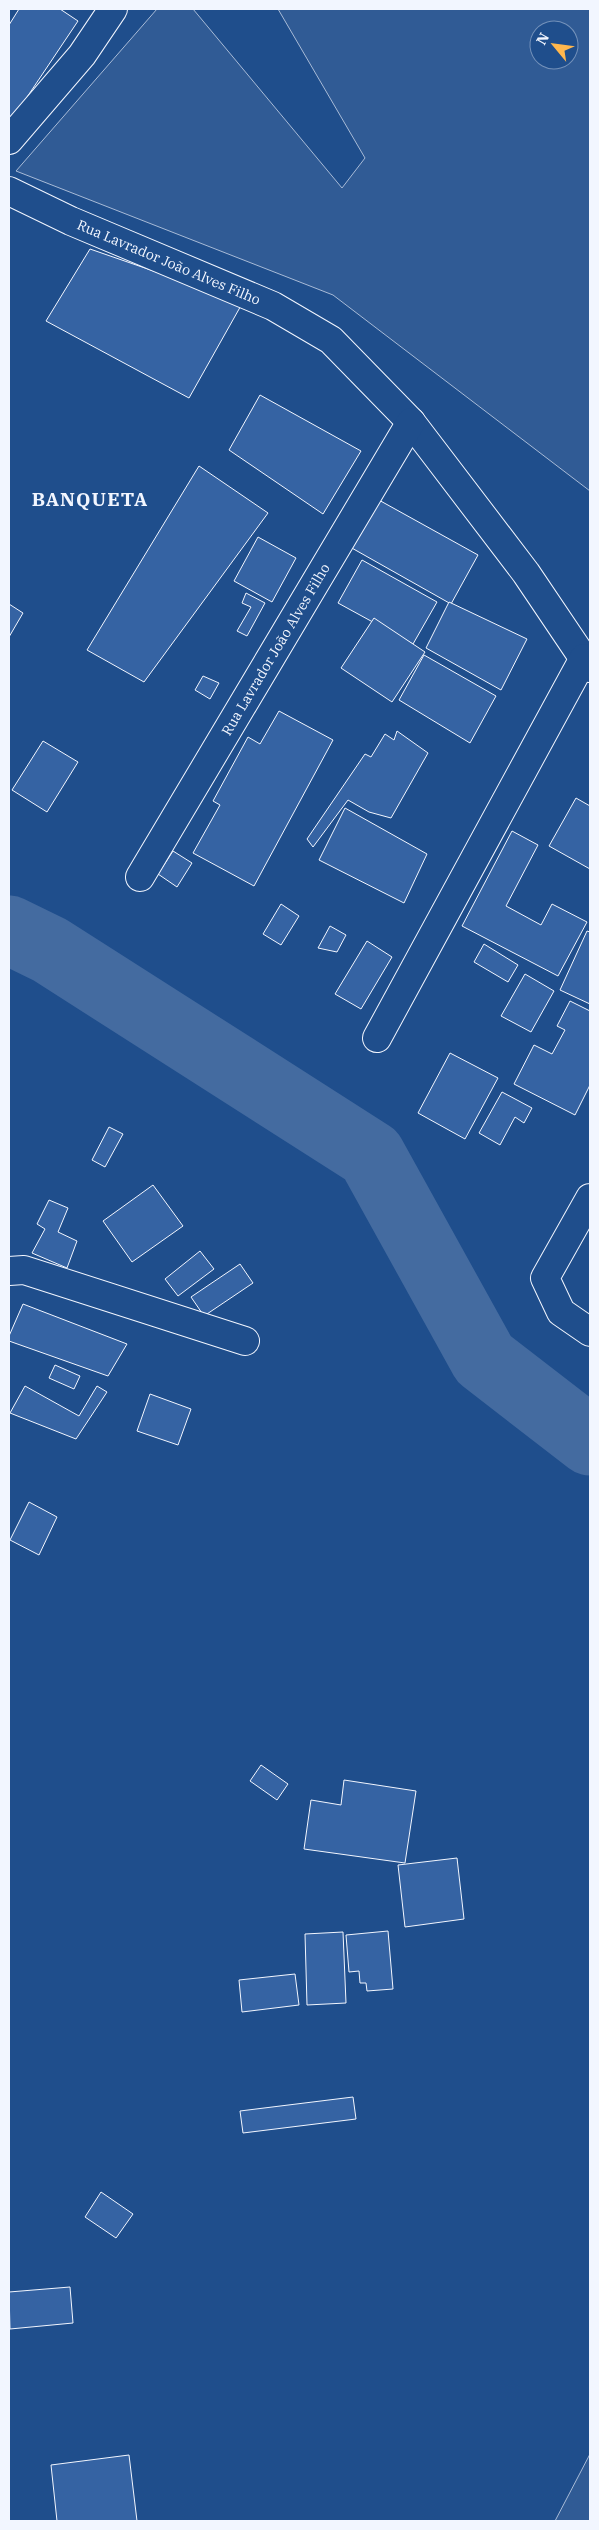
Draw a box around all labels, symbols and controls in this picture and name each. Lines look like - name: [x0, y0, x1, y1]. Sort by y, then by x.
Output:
- north arrow: [529, 20, 579, 70]
- text: N: [532, 29, 553, 48]
- street label: Rua Lavrador João Alves Filho: [74, 216, 263, 309]
- district label: BANQUETA: [32, 487, 148, 511]
- street label: Rua Lavrador João Alves Filho: [217, 560, 334, 739]

